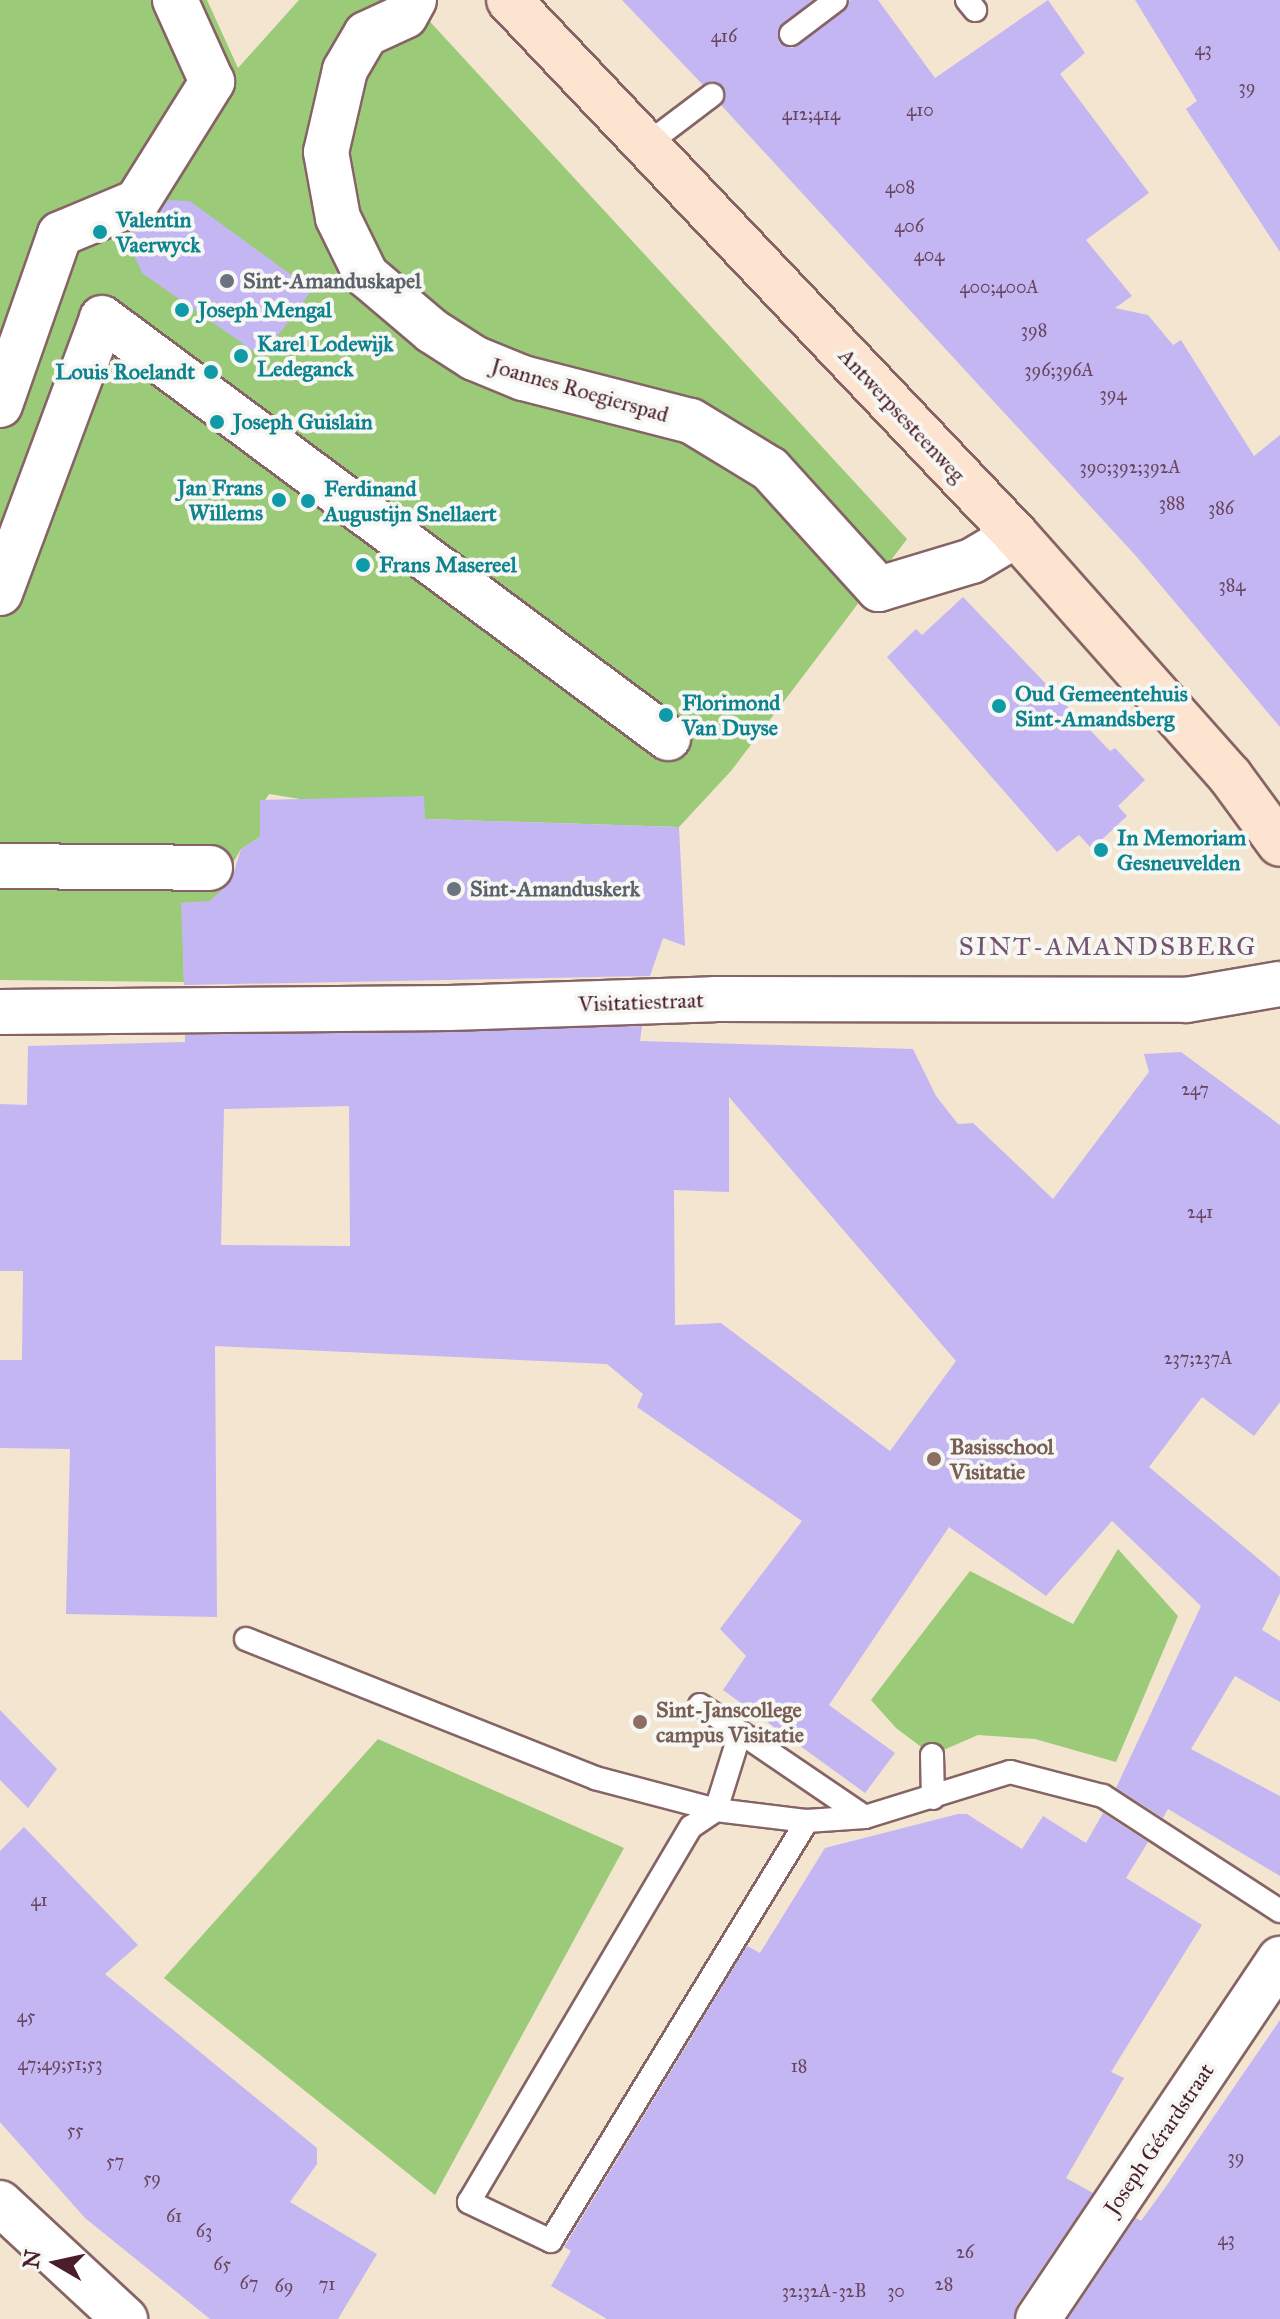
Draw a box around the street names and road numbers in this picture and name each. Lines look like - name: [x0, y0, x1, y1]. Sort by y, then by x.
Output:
- street label: Antwerpsesteenweg: [833, 342, 971, 488]
- street label: Joannes Roegierspad: [488, 352, 672, 428]
- street label: Visitatiestraat: [578, 987, 704, 1017]
- street label: Joseph Gérardstraat: [1099, 2058, 1219, 2220]

